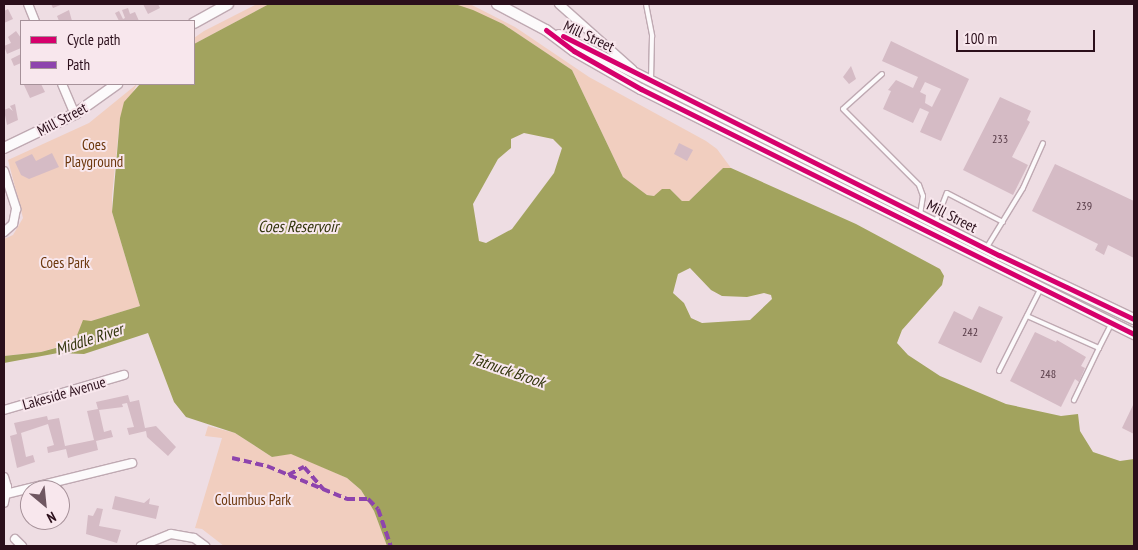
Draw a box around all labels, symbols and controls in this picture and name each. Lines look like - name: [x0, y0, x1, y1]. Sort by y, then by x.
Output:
- street label: Mill Street: [561, 16, 617, 56]
- legend: [20, 20, 195, 85]
- scale bar: [958, 20, 1097, 52]
- text: 100 m: [964, 29, 997, 48]
- text: Cycle path: [67, 30, 120, 49]
- text: Path: [67, 55, 90, 74]
- street label: Mill Street: [34, 98, 90, 140]
- house number: 233: [992, 132, 1008, 146]
- park label: Coes Playground: [65, 135, 123, 170]
- street label: Mill Street: [924, 196, 980, 236]
- house number: 239: [1076, 199, 1092, 213]
- water label: Coes Reservoir: [258, 216, 338, 236]
- park label: Coes Park: [40, 254, 90, 272]
- water label: Middle River: [53, 319, 125, 359]
- house number: 242: [962, 325, 978, 339]
- water label: Tatnuck Brook: [468, 348, 548, 392]
- house number: 248: [1040, 367, 1056, 381]
- street label: Lakeside Avenue: [20, 372, 108, 414]
- north arrow: [20, 480, 70, 530]
- park label: Columbus Park: [215, 491, 291, 509]
- text: N: [44, 508, 59, 527]

